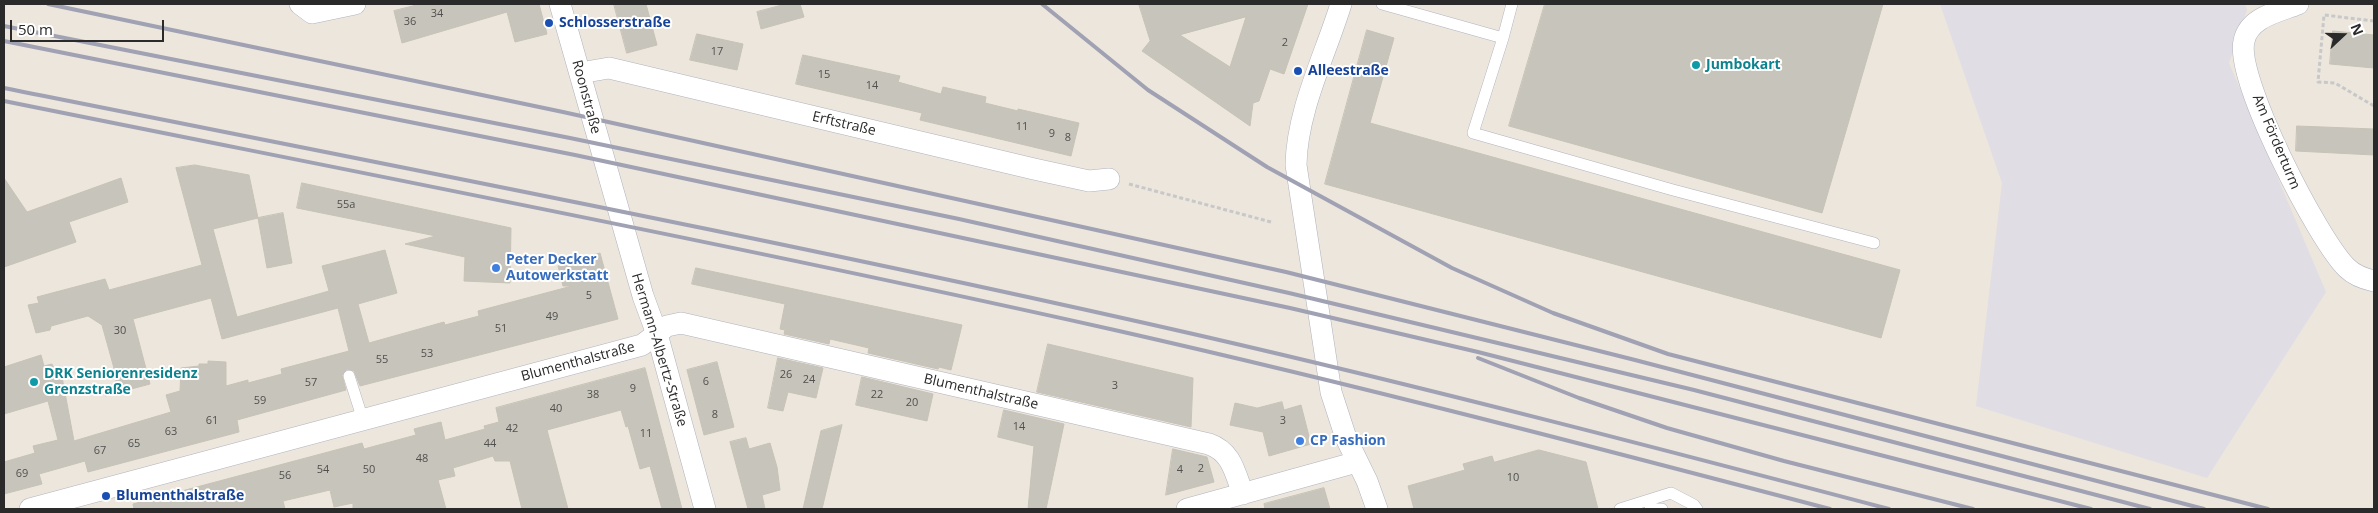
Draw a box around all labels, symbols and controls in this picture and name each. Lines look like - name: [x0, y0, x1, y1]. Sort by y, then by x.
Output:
- house number: 34: [431, 7, 443, 21]
- scale bar: [12, 10, 166, 42]
- north arrow: [2318, 10, 2368, 60]
- house number: 36: [404, 15, 416, 29]
- place label: Schlosserstraße: [559, 15, 671, 31]
- marker: Schlosserstraße: [543, 17, 555, 29]
- text: 50 m: [18, 19, 53, 39]
- text: N: [2347, 21, 2368, 38]
- house number: 2: [1282, 36, 1288, 50]
- house number: 17: [711, 45, 723, 59]
- place label: Jumbokart: [1706, 57, 1781, 73]
- street label: Roonstraße: [568, 58, 604, 136]
- marker: Jumbokart: [1690, 59, 1702, 71]
- place label: Alleestraße: [1308, 63, 1389, 79]
- marker: Alleestraße: [1292, 65, 1304, 77]
- house number: 15: [818, 68, 830, 82]
- house number: 14: [866, 79, 878, 93]
- street label: Am Förderturm: [2248, 92, 2304, 192]
- street label: Erftstraße: [810, 109, 878, 139]
- house number: 11: [1016, 120, 1028, 134]
- house number: 9: [1049, 127, 1055, 141]
- house number: 8: [1065, 131, 1071, 145]
- house number: 55a: [337, 198, 355, 212]
- place label: Peter Decker Autowerkstatt: [506, 252, 609, 284]
- marker: Peter Decker Autowerkstatt: [490, 262, 502, 274]
- street label: Hermann-Albertz-Straße: [628, 271, 690, 429]
- house number: 5: [586, 289, 592, 303]
- house number: 49: [546, 310, 558, 324]
- house number: 51: [495, 322, 507, 336]
- house number: 30: [114, 324, 126, 338]
- street label: Blumenthalstraße: [519, 339, 637, 385]
- house number: 53: [421, 347, 433, 361]
- house number: 55: [376, 353, 388, 367]
- place label: DRK Seniorenresidenz Grenzstraße: [44, 366, 198, 398]
- house number: 26: [780, 368, 792, 382]
- street label: Blumenthalstraße: [922, 371, 1040, 413]
- house number: 24: [803, 373, 815, 387]
- house number: 6: [703, 375, 709, 389]
- marker: DRK Seniorenresidenz Grenzstraße: [28, 376, 40, 388]
- house number: 57: [305, 376, 317, 390]
- house number: 3: [1112, 379, 1118, 393]
- house number: 9: [630, 382, 636, 396]
- house number: 38: [587, 388, 599, 402]
- house number: 22: [871, 388, 883, 402]
- house number: 59: [254, 394, 266, 408]
- house number: 20: [906, 396, 918, 410]
- house number: 40: [550, 402, 562, 416]
- house number: 8: [712, 408, 718, 422]
- house number: 61: [206, 414, 218, 428]
- house number: 3: [1280, 414, 1286, 428]
- house number: 14: [1013, 420, 1025, 434]
- house number: 42: [506, 422, 518, 436]
- house number: 63: [165, 425, 177, 439]
- house number: 11: [640, 427, 652, 441]
- place label: CP Fashion: [1310, 433, 1386, 449]
- marker: CP Fashion: [1294, 435, 1306, 447]
- house number: 65: [128, 437, 140, 451]
- house number: 44: [484, 437, 496, 451]
- house number: 67: [94, 444, 106, 458]
- house number: 48: [416, 452, 428, 466]
- house number: 2: [1198, 462, 1204, 476]
- house number: 54: [317, 463, 329, 477]
- house number: 50: [363, 463, 375, 477]
- house number: 4: [1177, 463, 1183, 477]
- house number: 69: [16, 467, 28, 481]
- house number: 56: [279, 469, 291, 483]
- house number: 10: [1507, 471, 1519, 485]
- place label: Blumenthalstraße: [116, 488, 244, 504]
- marker: Blumenthalstraße: [100, 490, 112, 502]

